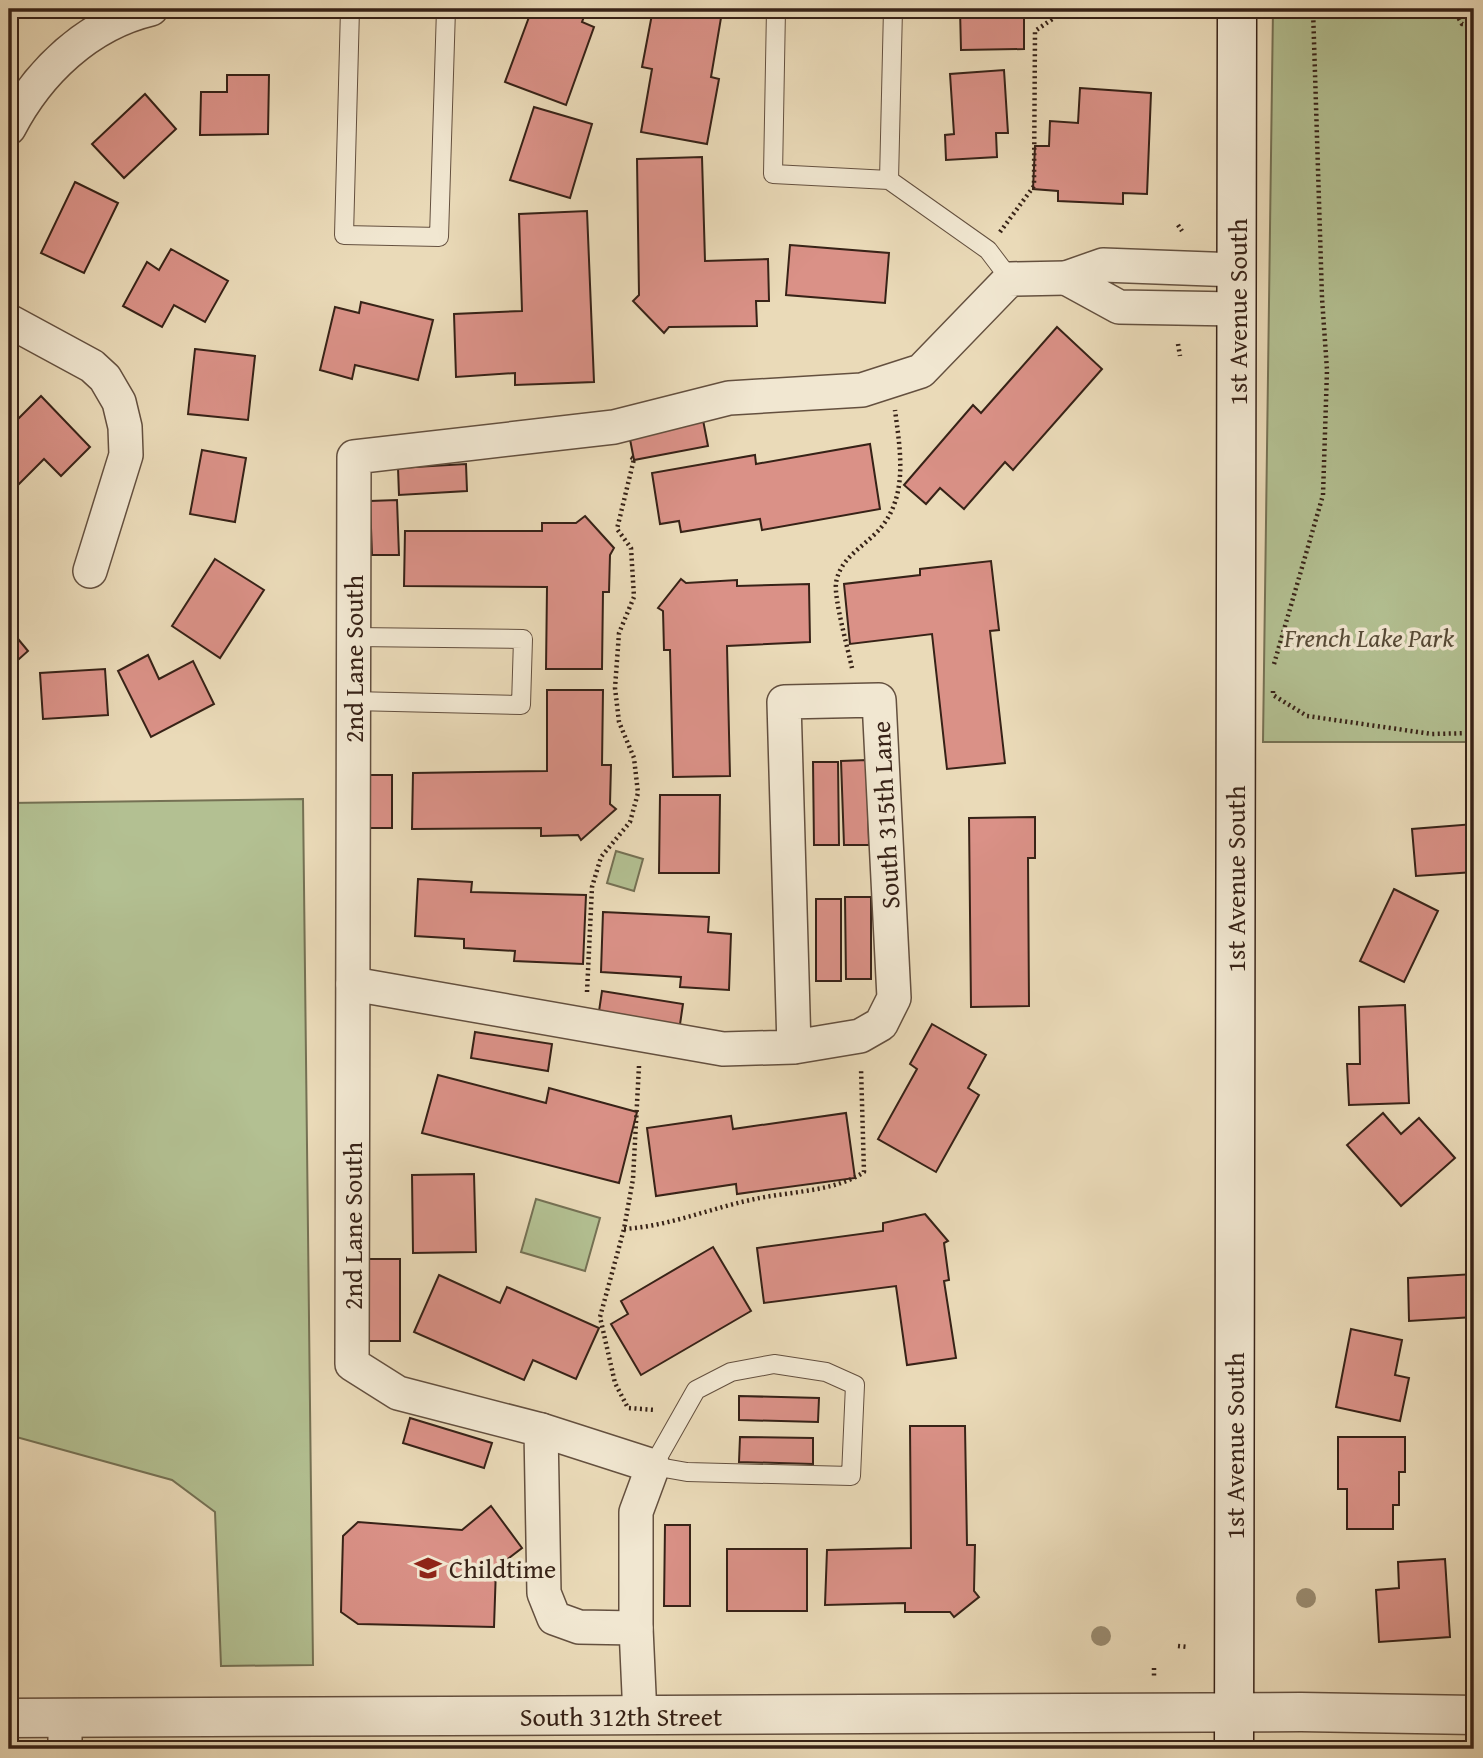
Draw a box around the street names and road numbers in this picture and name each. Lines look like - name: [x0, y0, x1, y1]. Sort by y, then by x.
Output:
- street label: 1st Avenue South: [1218, 218, 1257, 406]
- street label: 2nd Lane South: [334, 575, 373, 743]
- street label: South 315th Lane: [861, 720, 909, 910]
- street label: 1st Avenue South: [1216, 785, 1255, 973]
- street label: 2nd Lane South: [333, 1142, 372, 1310]
- street label: 1st Avenue South: [1215, 1352, 1254, 1540]
- street label: South 312th Street: [520, 1697, 722, 1736]

